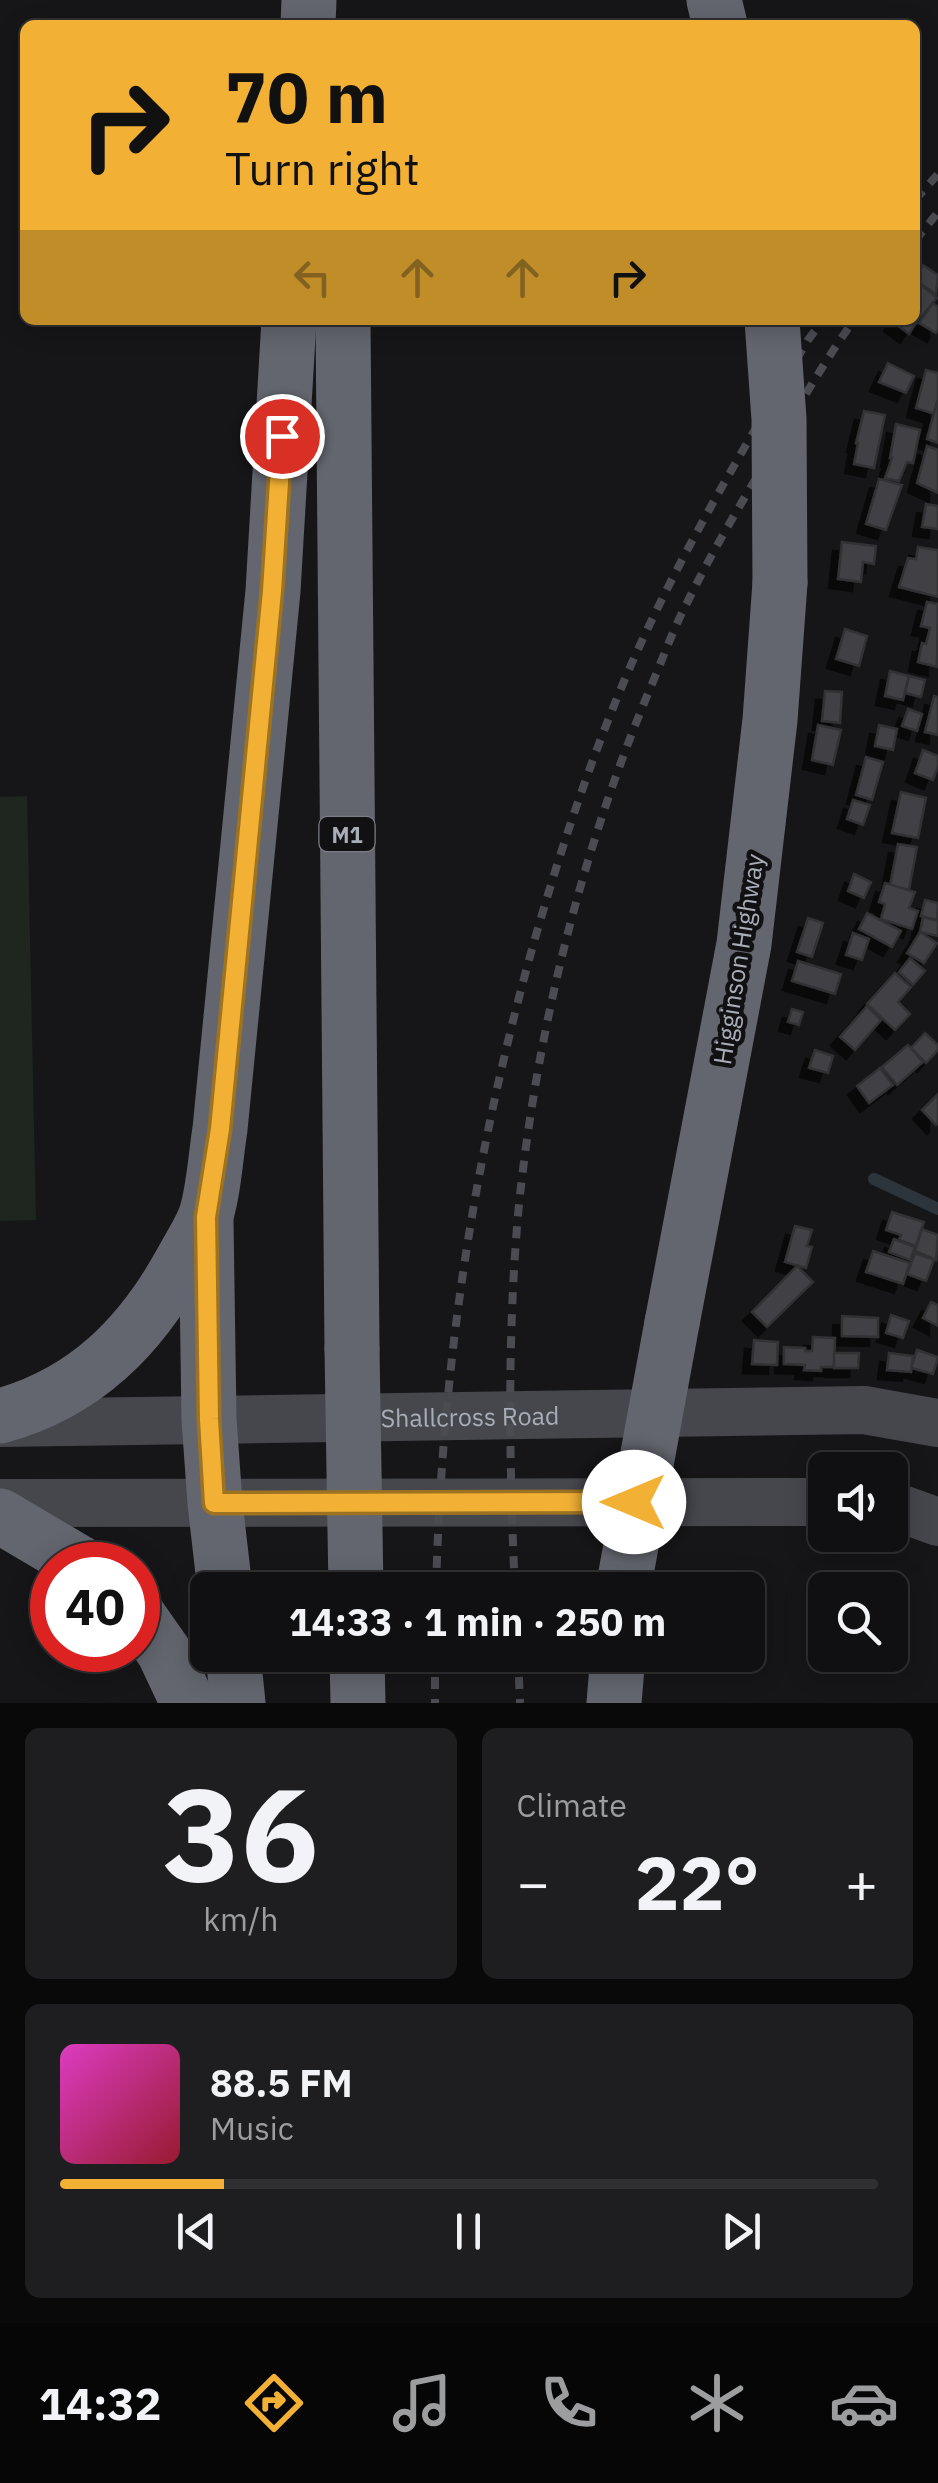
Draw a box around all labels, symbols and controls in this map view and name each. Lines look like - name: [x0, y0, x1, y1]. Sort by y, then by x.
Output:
- text: 70 m: [225, 51, 388, 142]
- icon: right: [60, 60, 190, 190]
- text: Turn right: [225, 139, 420, 197]
- icon: left: [285, 250, 340, 305]
- icon: ahead: [390, 250, 445, 305]
- icon: ahead: [495, 250, 550, 305]
- icon: right: [600, 250, 655, 305]
- pin: [240, 394, 325, 479]
- icon: arrive: [255, 409, 310, 464]
- road number: M1: [320, 817, 374, 851]
- street label: Higginson Highway: [705, 851, 771, 1067]
- street label: Shallcross Road: [380, 1398, 560, 1434]
- position arrow: [582, 1450, 686, 1554]
- map controls: [808, 1452, 908, 1672]
- button: sound: [808, 1452, 908, 1552]
- speed limit sign: 40: [30, 1542, 160, 1672]
- button: search: [808, 1572, 908, 1672]
- text: 14:33 · 1 min · 250 m: [289, 1597, 666, 1646]
- text: 36: [163, 1748, 319, 1917]
- text: Climate: [517, 1784, 627, 1826]
- text: 22°: [635, 1833, 760, 1931]
- text: −: [517, 1847, 550, 1918]
- text: +: [845, 1847, 878, 1918]
- text: km/h: [203, 1898, 278, 1940]
- text: 88.5 FM: [210, 2058, 353, 2107]
- text: Music: [210, 2107, 294, 2149]
- icon: previous: [169, 2204, 224, 2259]
- icon: pause: [441, 2204, 496, 2259]
- icon: next: [714, 2204, 769, 2259]
- icon: directions: [239, 2368, 309, 2438]
- icon: music: [387, 2368, 457, 2438]
- icon: phone: [534, 2368, 604, 2438]
- icon: climate: [682, 2368, 752, 2438]
- icon: car: [829, 2368, 899, 2438]
- text: 14:32: [39, 2374, 162, 2432]

